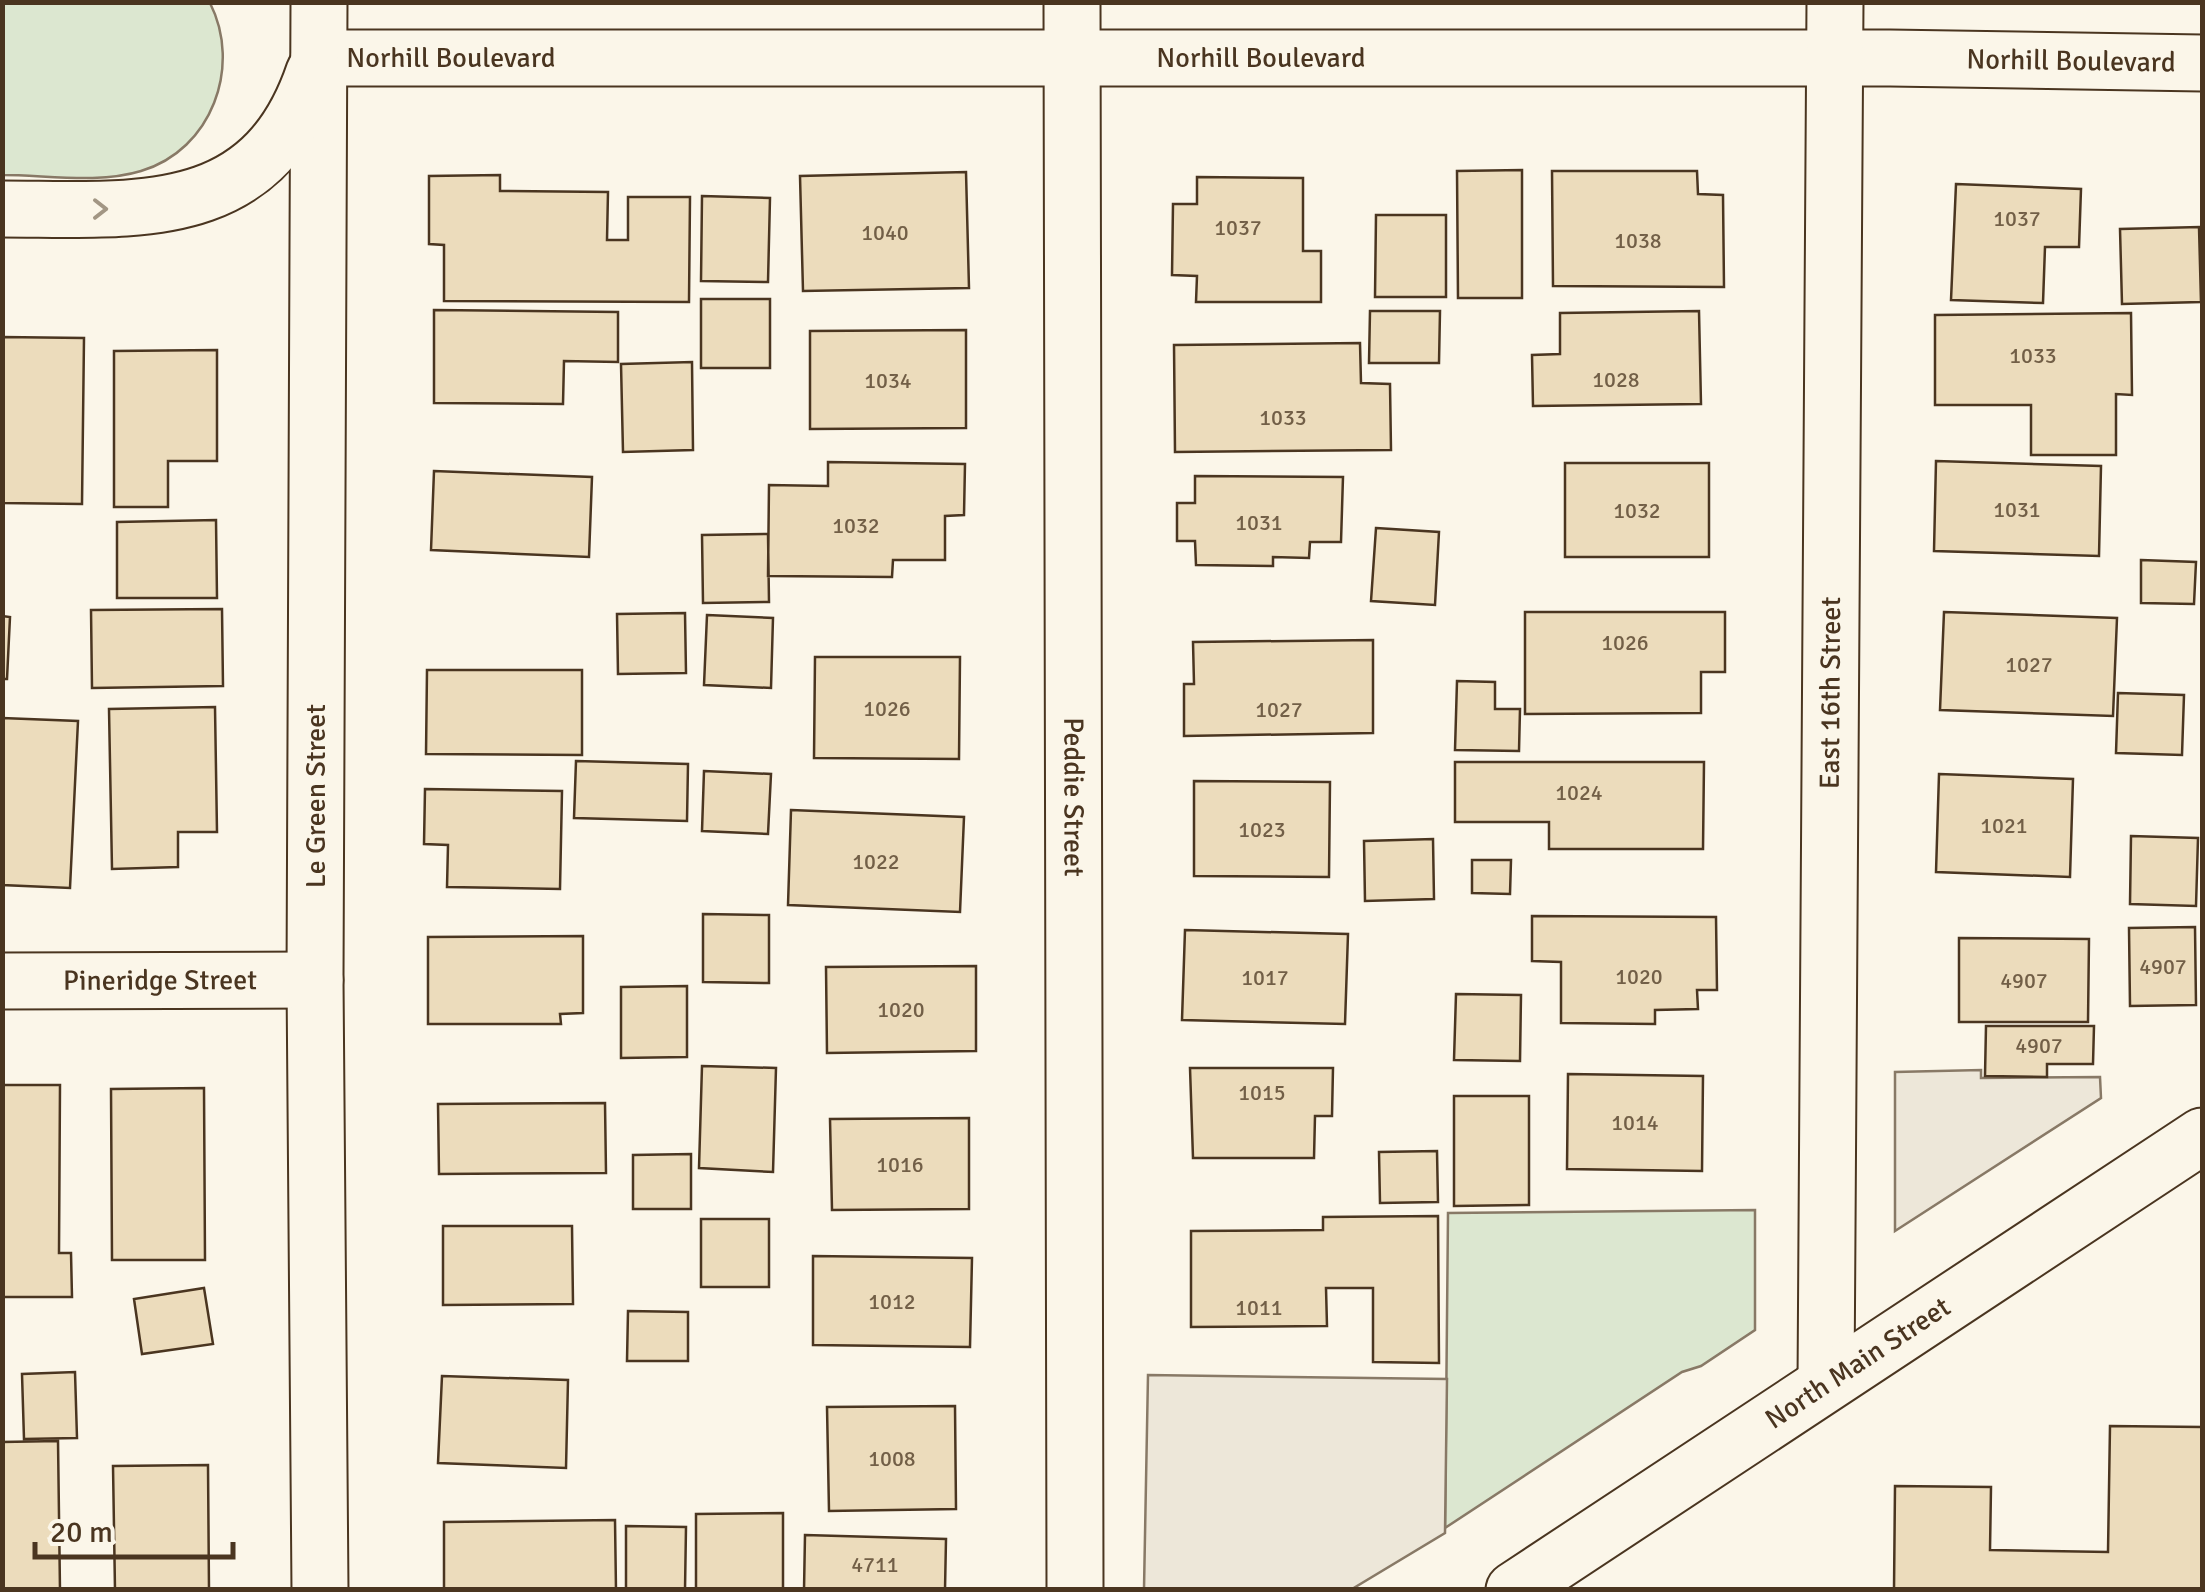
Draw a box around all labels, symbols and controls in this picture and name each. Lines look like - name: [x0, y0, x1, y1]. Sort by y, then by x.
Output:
- street label: Norhill Boulevard: [346, 41, 556, 75]
- street label: Norhill Boulevard: [1156, 41, 1366, 75]
- street label: Norhill Boulevard: [1966, 42, 2176, 80]
- one-way arrow: [92, 198, 108, 220]
- house number: 1037: [1993, 205, 2041, 232]
- house number: 1037: [1214, 214, 1262, 241]
- house number: 1040: [861, 219, 909, 246]
- house number: 1038: [1614, 227, 1662, 254]
- house number: 1033: [2009, 342, 2057, 369]
- house number: 1028: [1592, 366, 1640, 393]
- house number: 1034: [864, 367, 912, 394]
- house number: 1033: [1259, 404, 1307, 431]
- house number: 1031: [1993, 496, 2041, 523]
- house number: 1032: [1613, 497, 1661, 524]
- house number: 1031: [1235, 509, 1283, 536]
- house number: 1032: [832, 512, 880, 539]
- street label: East 16th Street: [1813, 596, 1848, 789]
- house number: 1026: [1601, 629, 1649, 656]
- house number: 1027: [2005, 651, 2053, 678]
- house number: 1026: [863, 695, 911, 722]
- house number: 1027: [1255, 696, 1303, 723]
- street label: Le Green Street: [299, 704, 333, 888]
- street label: Peddie Street: [1056, 717, 1091, 877]
- house number: 1024: [1555, 779, 1603, 806]
- house number: 1021: [1980, 812, 2028, 839]
- house number: 1023: [1238, 816, 1286, 843]
- house number: 1022: [852, 848, 900, 875]
- house number: 4907: [2139, 953, 2187, 980]
- street label: Pineridge Street: [63, 963, 257, 998]
- house number: 1020: [1615, 963, 1663, 990]
- house number: 1017: [1241, 964, 1289, 991]
- house number: 4907: [2000, 967, 2048, 994]
- house number: 1020: [877, 996, 925, 1023]
- house number: 4907: [2015, 1032, 2063, 1059]
- house number: 1015: [1238, 1079, 1286, 1106]
- house number: 1014: [1611, 1109, 1659, 1136]
- house number: 1016: [876, 1151, 924, 1178]
- house number: 1012: [868, 1288, 916, 1315]
- street label: North Main Street: [1759, 1290, 1957, 1436]
- house number: 1011: [1235, 1294, 1283, 1321]
- house number: 1008: [868, 1445, 916, 1472]
- scale bar: [35, 1497, 232, 1559]
- text: 20 m: [50, 1514, 113, 1551]
- house number: 4711: [851, 1551, 899, 1578]

